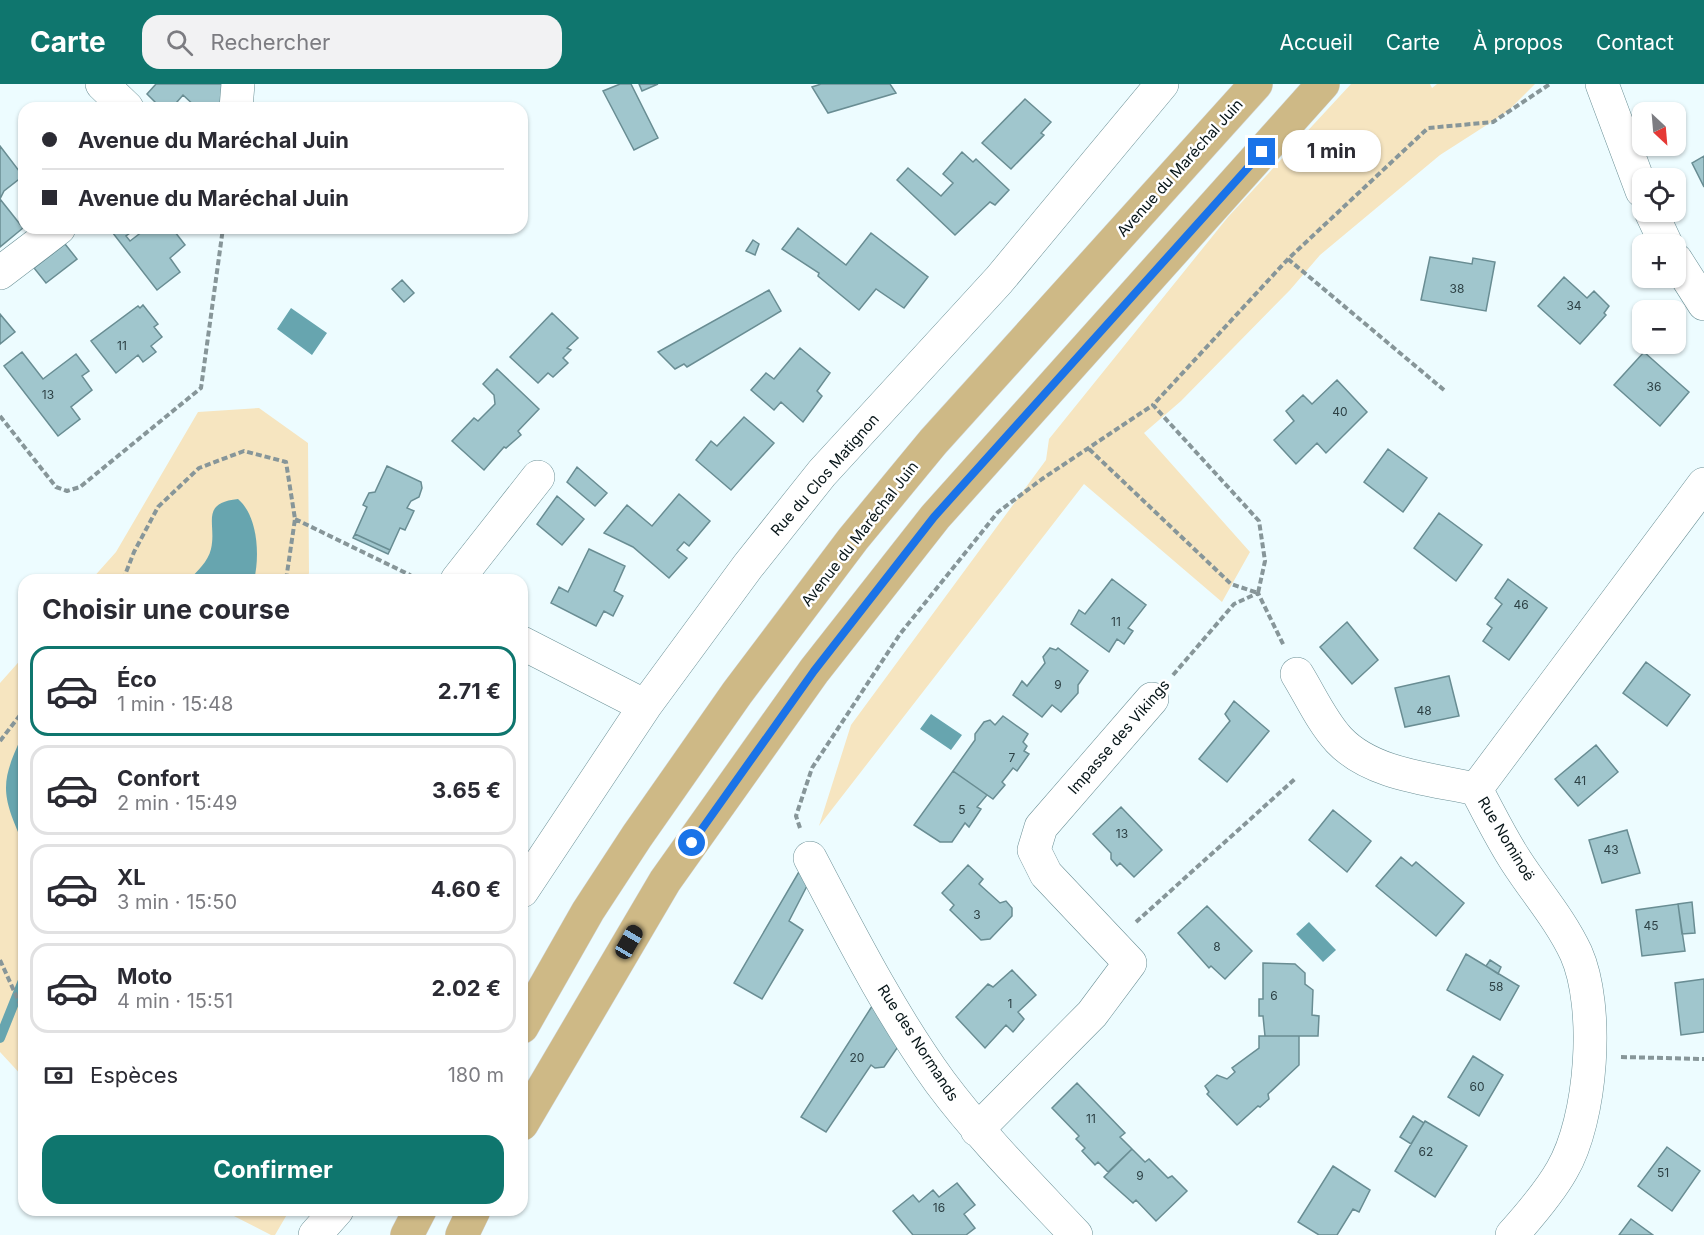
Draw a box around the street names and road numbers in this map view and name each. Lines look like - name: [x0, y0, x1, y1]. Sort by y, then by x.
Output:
- street label: Avenue du Maréchal Juin: [1113, 95, 1247, 241]
- street label: Rue du Clos Matignon: [766, 410, 883, 540]
- street label: Avenue du Maréchal Juin: [797, 457, 922, 610]
- street label: Impasse des Vikings: [1064, 675, 1174, 798]
- street label: Rue Nominoë: [1474, 793, 1539, 884]
- street label: Rue des Normands: [874, 981, 963, 1105]

